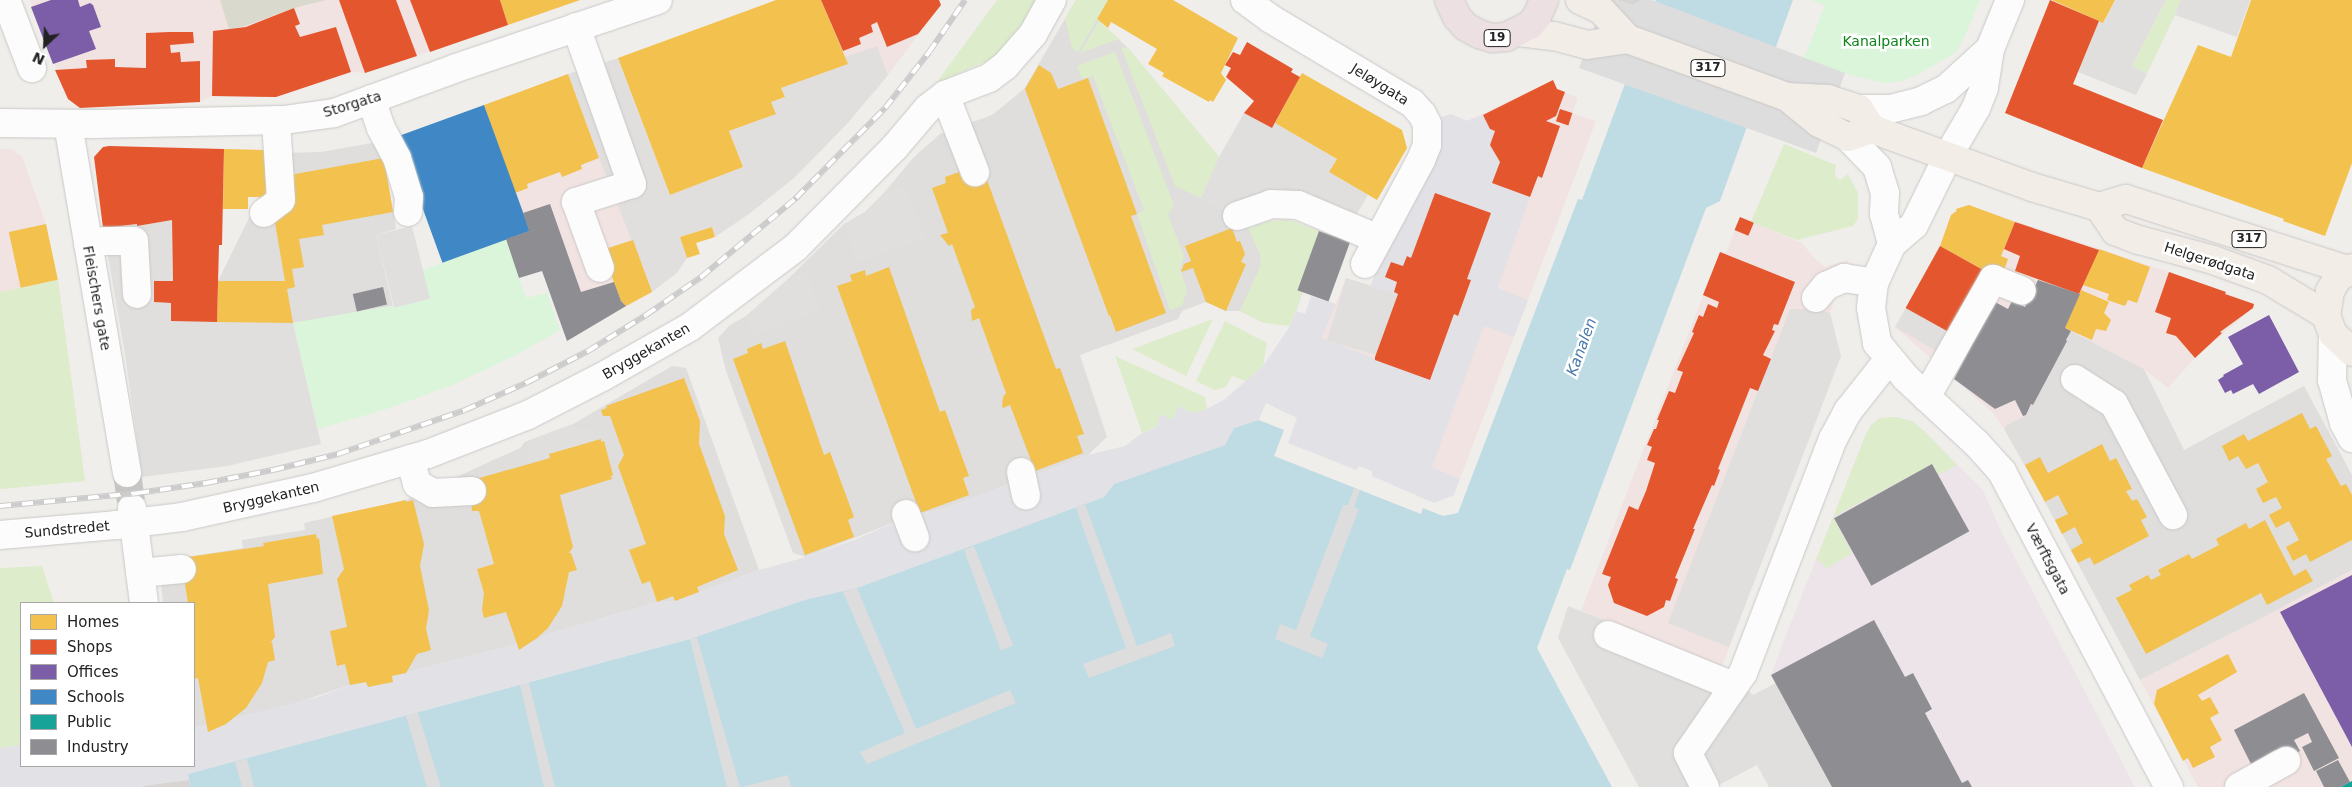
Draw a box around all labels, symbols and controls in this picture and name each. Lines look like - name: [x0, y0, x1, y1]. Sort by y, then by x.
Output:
- north arrow: [20, 20, 70, 70]
- road number: 19: [1483, 28, 1511, 48]
- park label: Kanalparken: [1842, 33, 1930, 49]
- text: N: [30, 49, 47, 68]
- road number: 317: [1689, 58, 1727, 78]
- street label: Jeløygata: [1348, 60, 1412, 108]
- street label: Storgata: [321, 87, 383, 121]
- road number: 317: [2230, 230, 2268, 248]
- street label: Helgerødgata: [2162, 238, 2258, 284]
- street label: Fleischers gate: [80, 244, 114, 352]
- water label: Kanalen: [1563, 316, 1601, 378]
- street label: Bryggekanten: [599, 319, 693, 383]
- street label: Bryggekanten: [221, 478, 321, 516]
- street label: Sundstredet: [24, 517, 110, 541]
- street label: Værftsgata: [2022, 521, 2074, 597]
- legend: [20, 602, 195, 767]
- text: Homes: [67, 613, 119, 631]
- text: Shops: [67, 638, 113, 656]
- text: Offices: [67, 663, 119, 681]
- text: Schools: [67, 688, 125, 706]
- text: Public: [67, 713, 111, 731]
- text: Industry: [67, 738, 129, 756]

